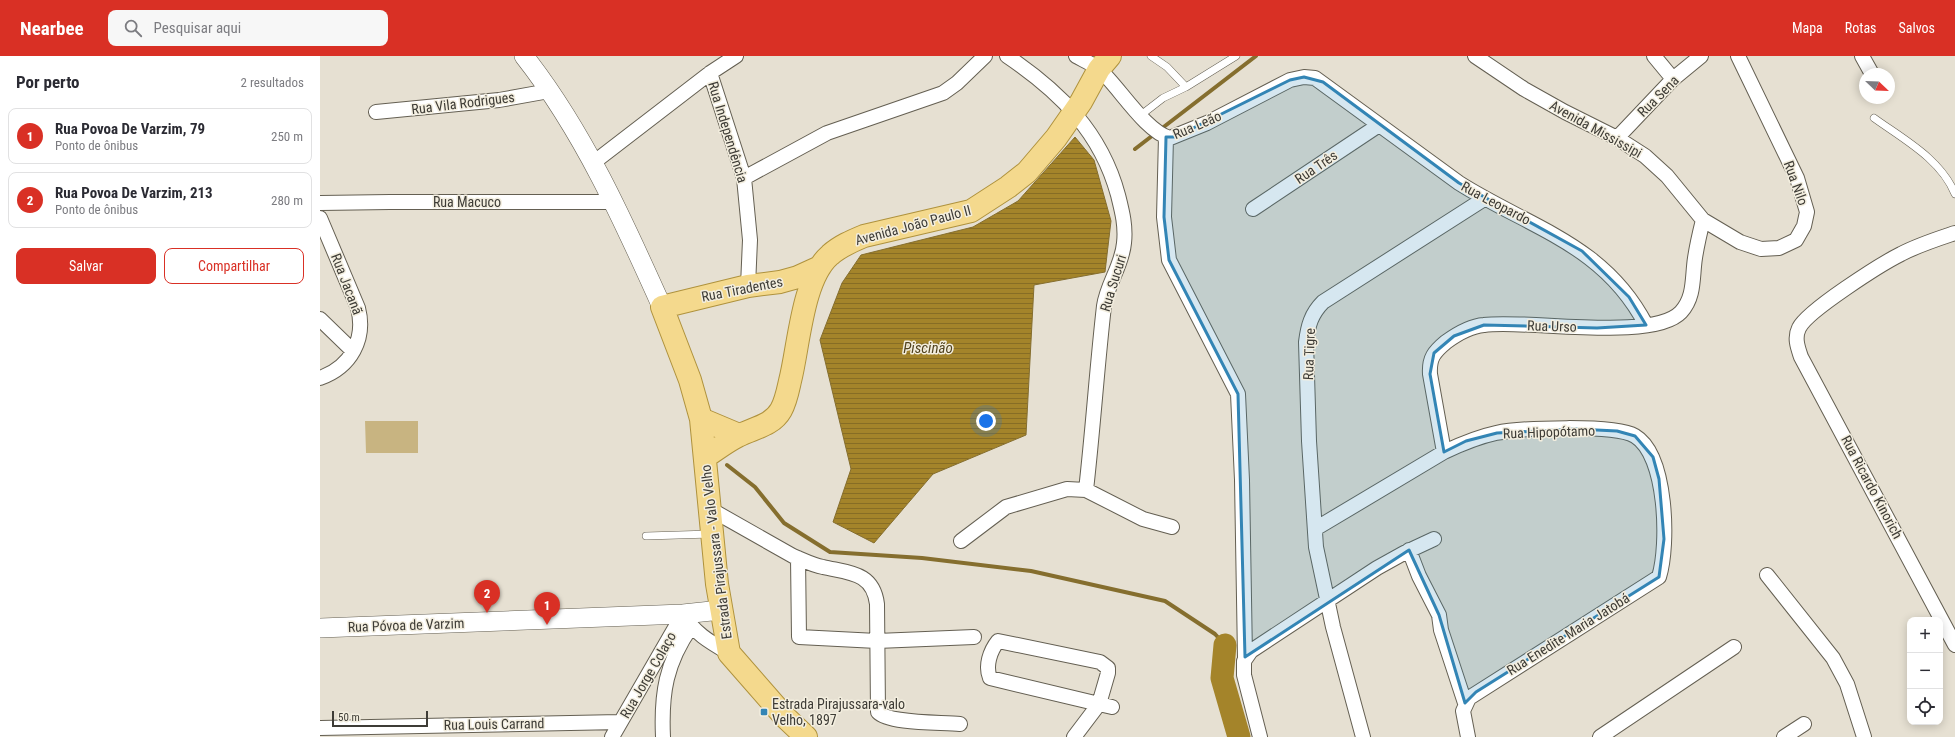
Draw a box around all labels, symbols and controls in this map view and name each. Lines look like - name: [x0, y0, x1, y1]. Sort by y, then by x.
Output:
- search box: [108, 10, 388, 46]
- text: Nearbee: [20, 17, 84, 40]
- icon: search: [122, 17, 144, 39]
- text: Pesquisar aqui: [154, 19, 241, 37]
- text: Mapa: [1792, 20, 1823, 36]
- text: Rotas: [1845, 20, 1877, 36]
- text: Salvos: [1899, 20, 1935, 36]
- north arrow: [1859, 68, 1895, 104]
- text: Por perto: [16, 72, 80, 92]
- street label: Rua Sena: [1634, 72, 1682, 120]
- text: 2 resultados: [240, 75, 304, 90]
- street label: Rua Independência: [705, 80, 751, 184]
- street label: Rua Vila Rodrigues: [411, 89, 515, 117]
- street label: Avenida Mississipi: [1547, 97, 1645, 161]
- street label: Rua Leão: [1170, 108, 1224, 142]
- text: Rua Povoa De Varzim, 79: [55, 120, 205, 138]
- text: 1: [27, 129, 33, 144]
- text: 250 m: [271, 129, 303, 144]
- text: Ponto de ônibus: [55, 138, 138, 153]
- street label: Rua Três: [1292, 147, 1340, 187]
- street label: Rua Nilo: [1781, 159, 1811, 207]
- street label: Rua Leopardo: [1459, 178, 1533, 228]
- text: Rua Povoa De Varzim, 213: [55, 184, 213, 202]
- text: 2: [27, 193, 33, 208]
- text: 280 m: [271, 193, 303, 208]
- street label: Rua Macuco: [433, 194, 501, 210]
- text: Ponto de ônibus: [55, 202, 138, 217]
- street label: Avenida João Paulo II: [853, 202, 973, 248]
- button: Salvar: [16, 248, 156, 284]
- button: Compartilhar: [164, 248, 304, 284]
- street label: Rua Jacanã: [328, 251, 366, 317]
- street label: Rua Sucuri: [1097, 253, 1129, 313]
- street label: Rua Tiradentes: [700, 273, 784, 305]
- street label: Rua Urso: [1527, 317, 1577, 335]
- street label: Rua Tigre: [1300, 327, 1318, 380]
- water label: Piscinão: [903, 339, 953, 357]
- your location: [976, 411, 996, 431]
- street label: Rua Hipopótamo: [1503, 422, 1595, 442]
- street label: Rua Ricardo Kinorich: [1838, 433, 1906, 541]
- street label: Estrada Pirajussara - Valo Velho: [697, 464, 735, 640]
- pin: 2: [474, 580, 500, 613]
- street label: Rua Enedite Maria Jatobá: [1504, 590, 1632, 678]
- pin: 1: [534, 592, 560, 625]
- street label: Rua Póvoa de Varzim: [347, 615, 465, 635]
- map controls: [1907, 617, 1943, 725]
- button: +: [1907, 617, 1943, 653]
- street label: Rua Jorge Colaço: [617, 629, 679, 721]
- button: −: [1907, 653, 1943, 689]
- button: locate: [1907, 689, 1943, 725]
- place label: Estrada Pirajussara-valo Velho, 1897: [772, 696, 905, 728]
- marker: Estrada Pirajussara-valo Velho, 1897: [759, 707, 769, 717]
- scale bar: [332, 709, 428, 728]
- text: 50 m: [338, 711, 360, 724]
- street label: Rua Louis Carrand: [444, 715, 544, 733]

